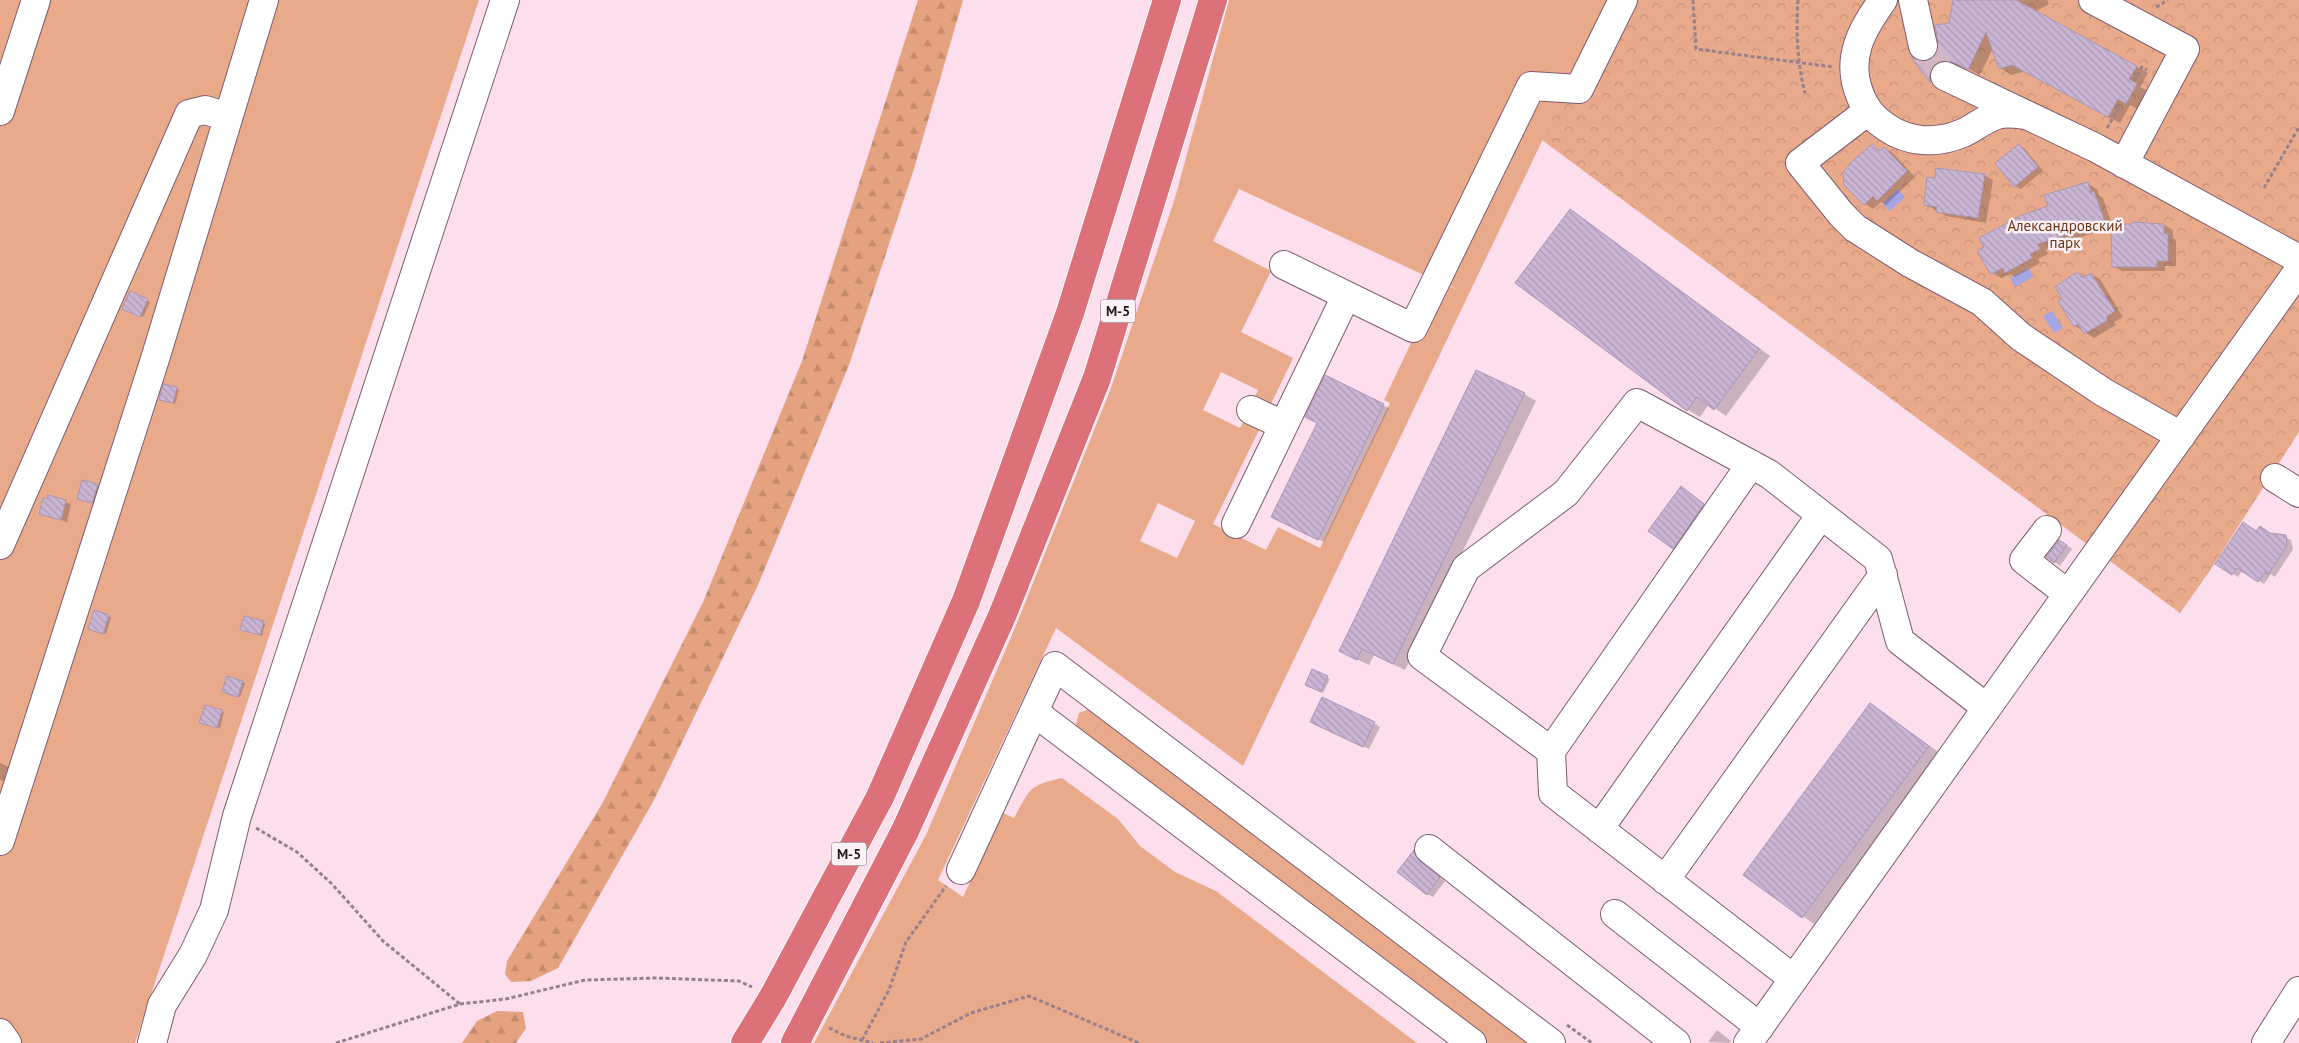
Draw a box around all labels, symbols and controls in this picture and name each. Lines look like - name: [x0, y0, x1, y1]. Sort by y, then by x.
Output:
- park label: Александровский парк: [2007, 216, 2123, 252]
- road number: М-5: [1100, 300, 1136, 322]
- road number: М-5: [832, 842, 866, 866]

